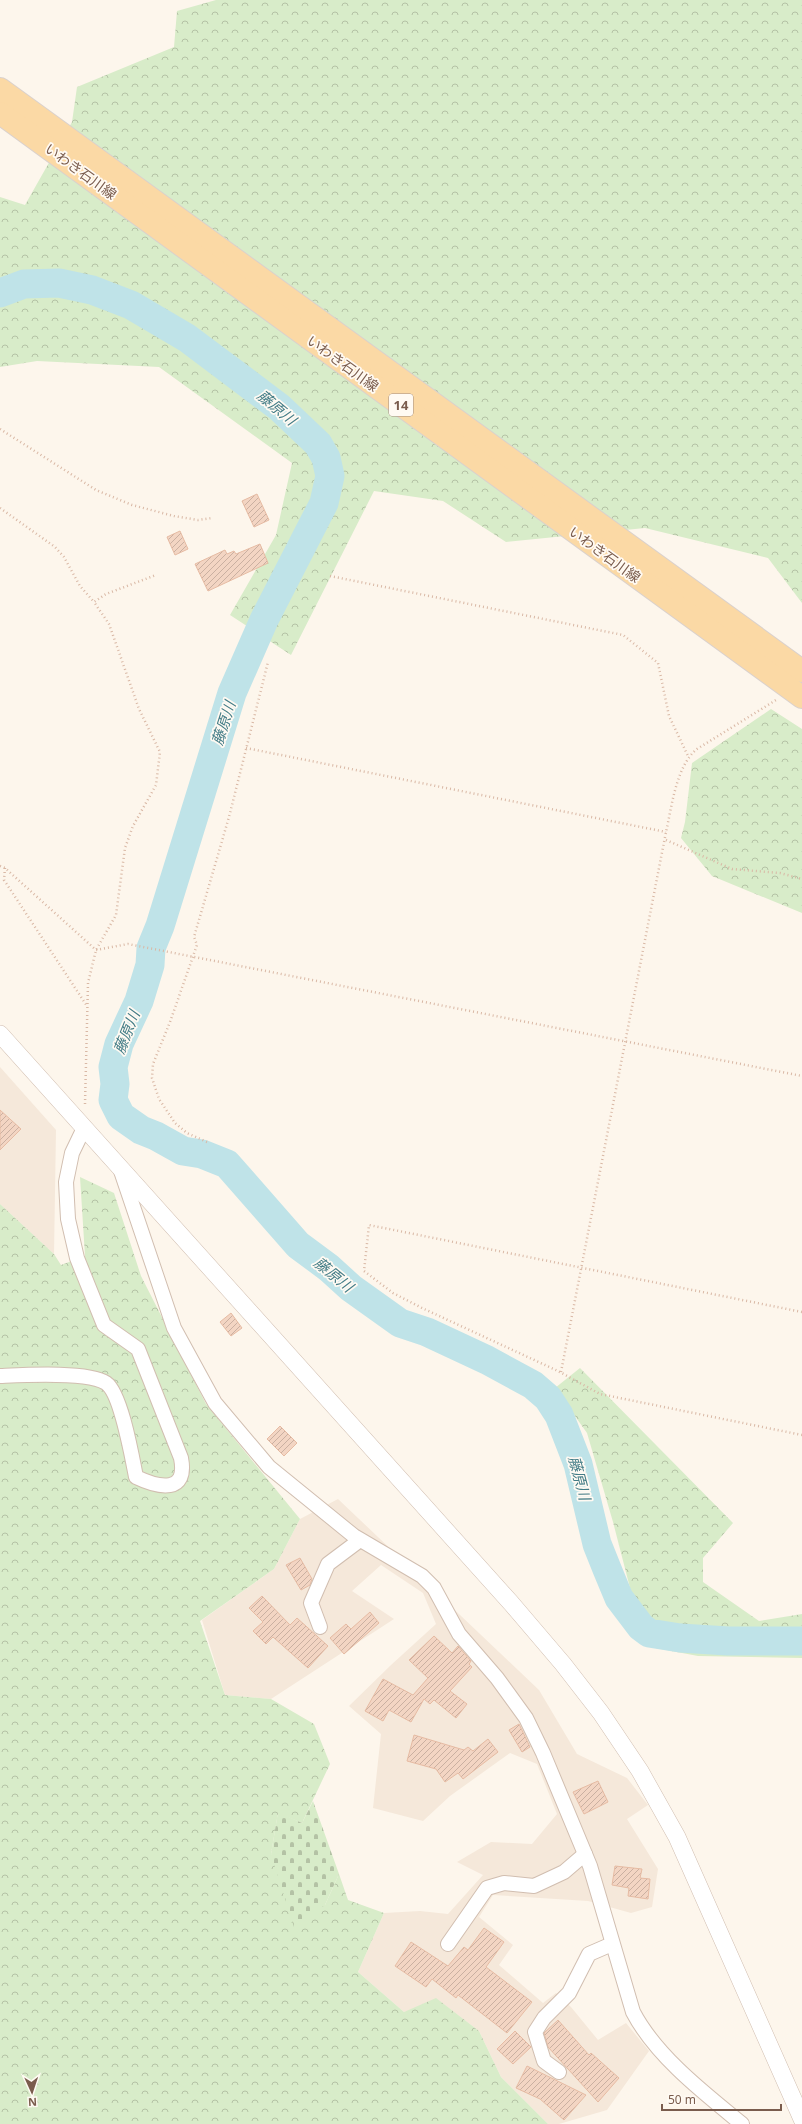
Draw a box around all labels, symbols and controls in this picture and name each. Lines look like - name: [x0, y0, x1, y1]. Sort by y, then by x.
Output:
- street label: いわき石川線: [41, 139, 121, 203]
- street label: いわき石川線: [303, 331, 383, 395]
- water label: 藤原川: [253, 385, 302, 430]
- road number: 14: [389, 394, 413, 416]
- street label: いわき石川線: [565, 522, 645, 586]
- water label: 藤原川: [207, 697, 240, 747]
- water label: 藤原川: [108, 1006, 144, 1057]
- water label: 藤原川: [310, 1252, 359, 1297]
- water label: 藤原川: [565, 1454, 596, 1504]
- north arrow: [12, 2072, 52, 2112]
- scale bar: [662, 2086, 781, 2112]
- text: 50 m: [668, 2091, 696, 2108]
- text: N: [28, 2095, 37, 2110]

